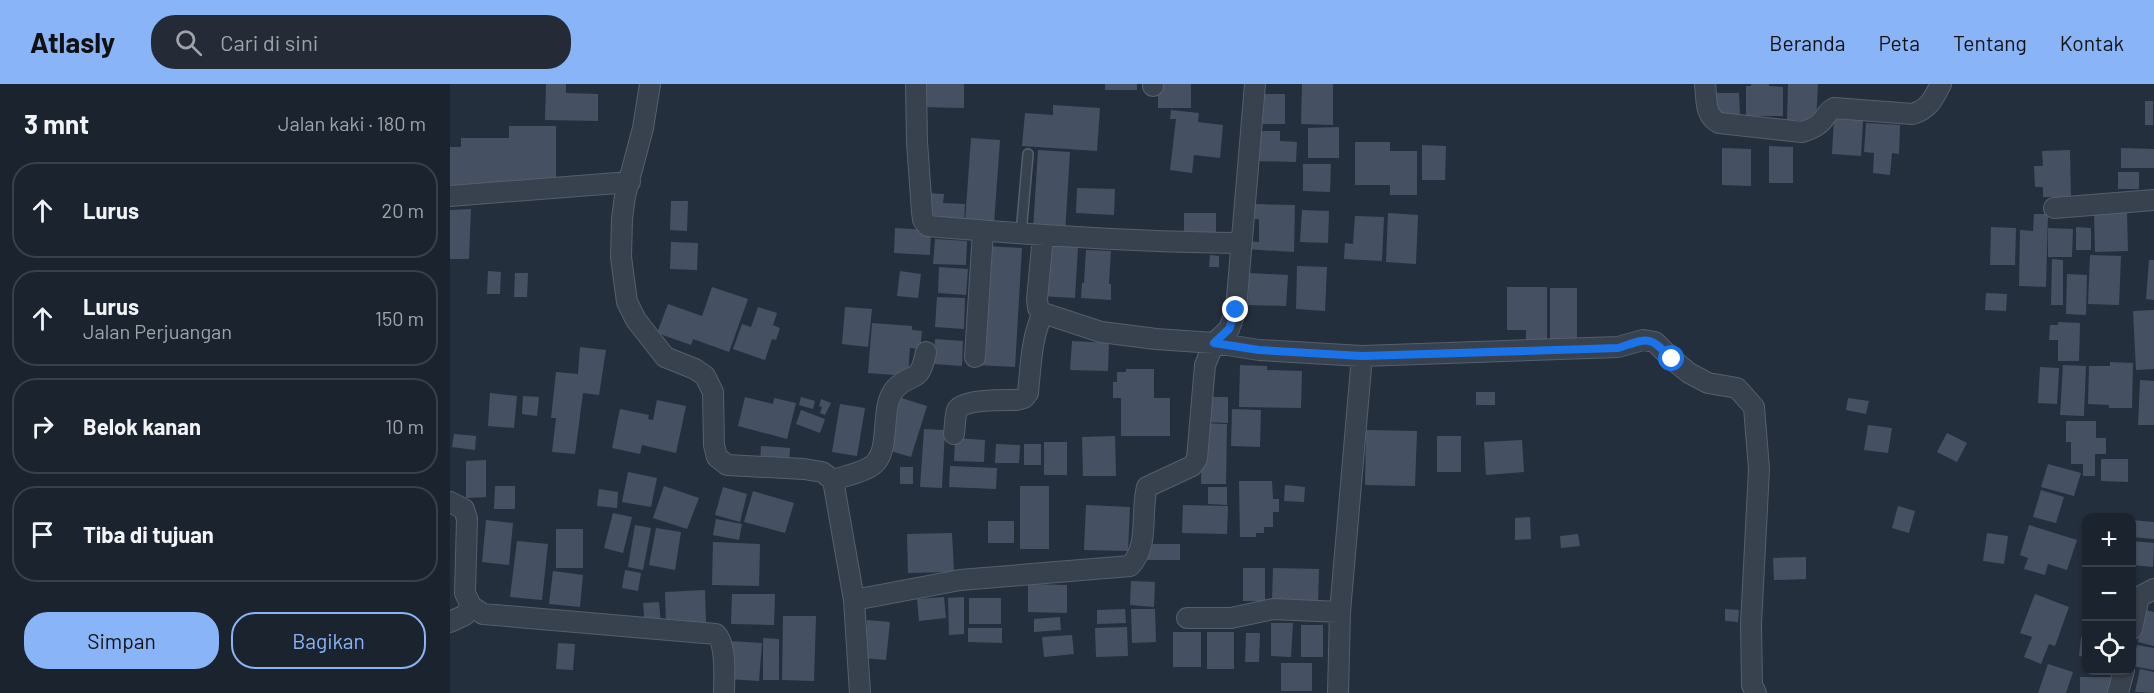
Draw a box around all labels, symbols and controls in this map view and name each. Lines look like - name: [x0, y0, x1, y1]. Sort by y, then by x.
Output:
- search box: [151, 15, 571, 69]
- text: Atlasly: [30, 25, 115, 59]
- icon: search: [172, 26, 205, 59]
- text: Cari di sini: [220, 29, 318, 55]
- text: Beranda: [1769, 30, 1845, 55]
- text: Peta: [1878, 30, 1920, 55]
- text: Tentang: [1953, 30, 2027, 55]
- text: Kontak: [2060, 30, 2124, 55]
- text: 3 mnt: [24, 108, 89, 139]
- text: Jalan kaki · 180 m: [278, 111, 426, 135]
- icon: ahead: [26, 194, 59, 227]
- text: Lurus: [83, 197, 139, 223]
- text: 20 m: [381, 198, 424, 222]
- text: Lurus: [83, 293, 139, 319]
- route end: [1222, 296, 1248, 322]
- icon: ahead: [26, 302, 59, 335]
- text: 150 m: [375, 306, 424, 330]
- text: Jalan Perjuangan: [83, 319, 232, 343]
- route start: [1658, 345, 1684, 371]
- icon: right: [26, 410, 59, 443]
- text: Belok kanan: [83, 413, 201, 439]
- text: 10 m: [385, 414, 424, 438]
- map controls: [2082, 513, 2136, 675]
- button: +: [2082, 513, 2136, 567]
- icon: arrive: [26, 518, 59, 551]
- text: Tiba di tujuan: [83, 521, 214, 547]
- button: −: [2082, 567, 2136, 621]
- button: Simpan: [24, 612, 219, 669]
- button: Bagikan: [231, 612, 426, 669]
- button: locate: [2082, 621, 2136, 675]

